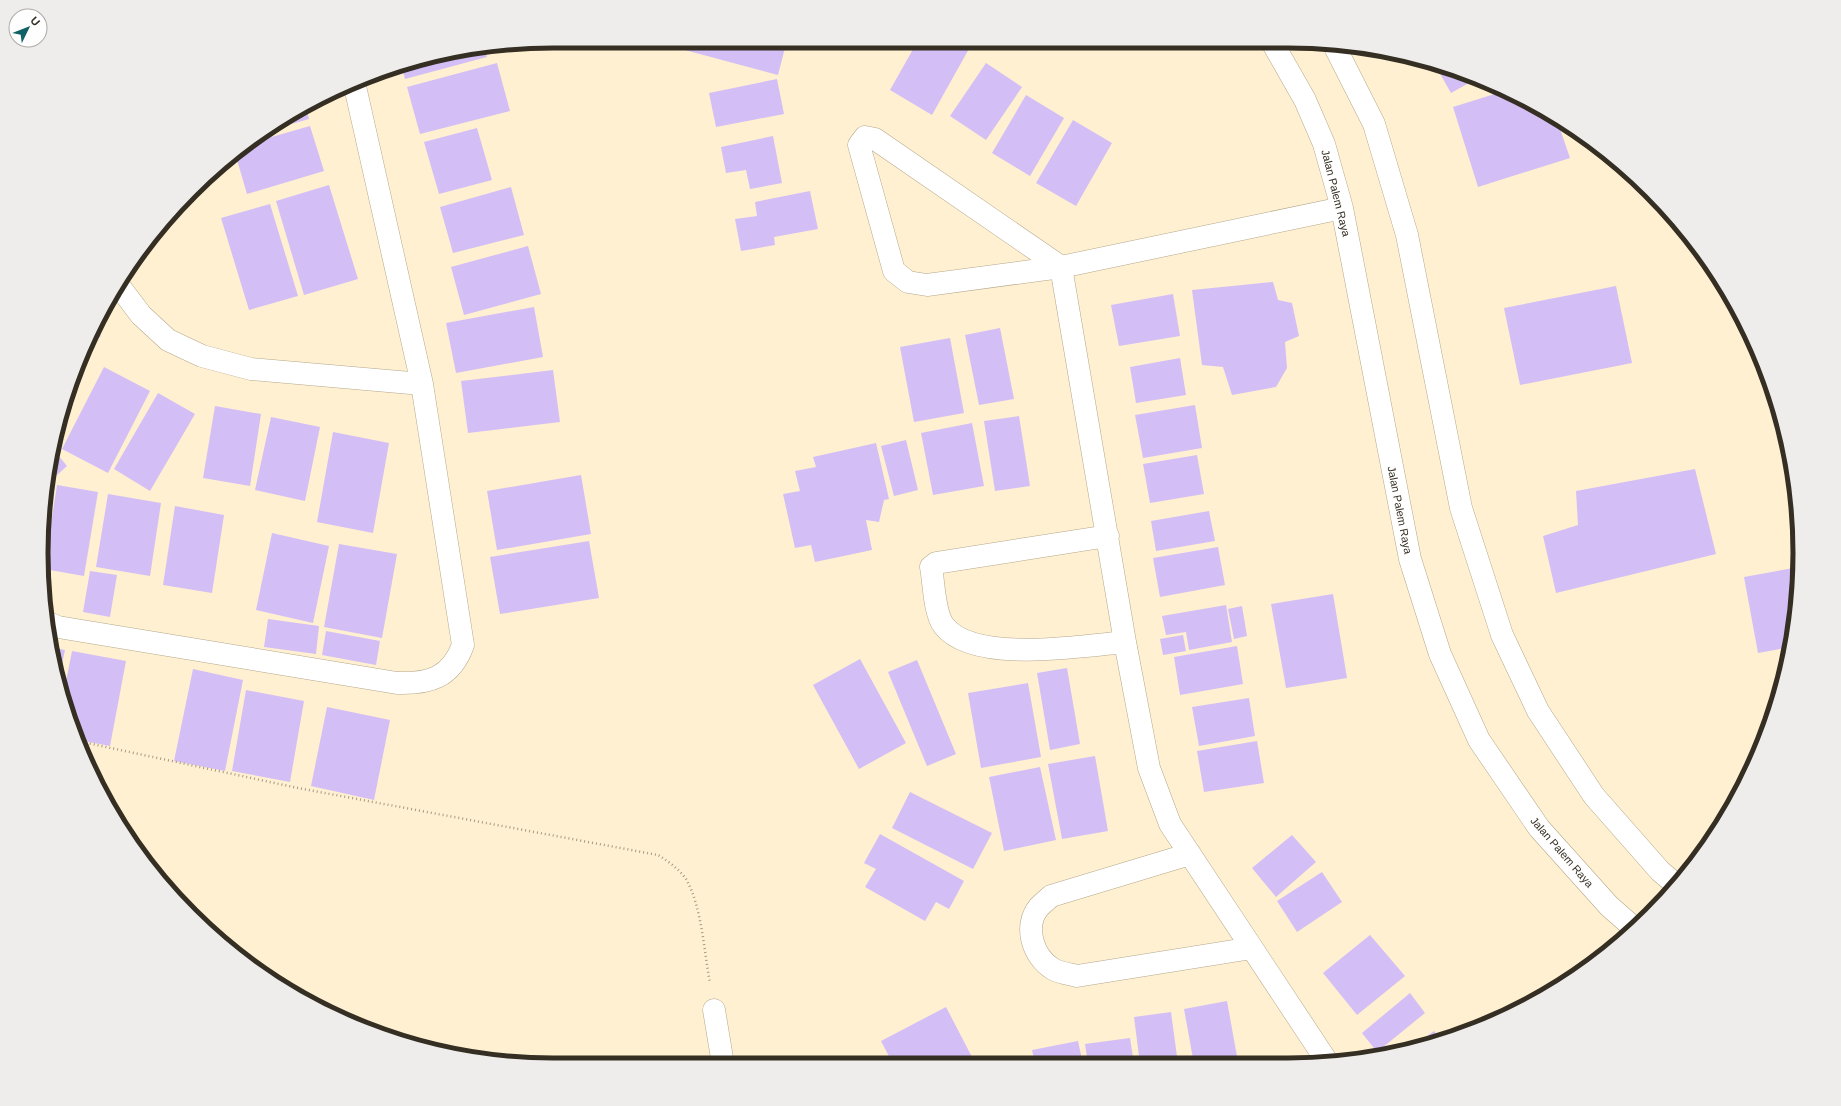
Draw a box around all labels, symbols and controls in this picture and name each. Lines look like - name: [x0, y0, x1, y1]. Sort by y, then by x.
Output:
- north arrow: [8, 8, 48, 48]
- text: U: [28, 14, 42, 28]
- street label: Jalan Palem Raya: [1319, 148, 1353, 239]
- street label: Jalan Palem Raya: [1386, 465, 1415, 556]
- street label: Jalan Palem Raya: [1528, 814, 1596, 890]

